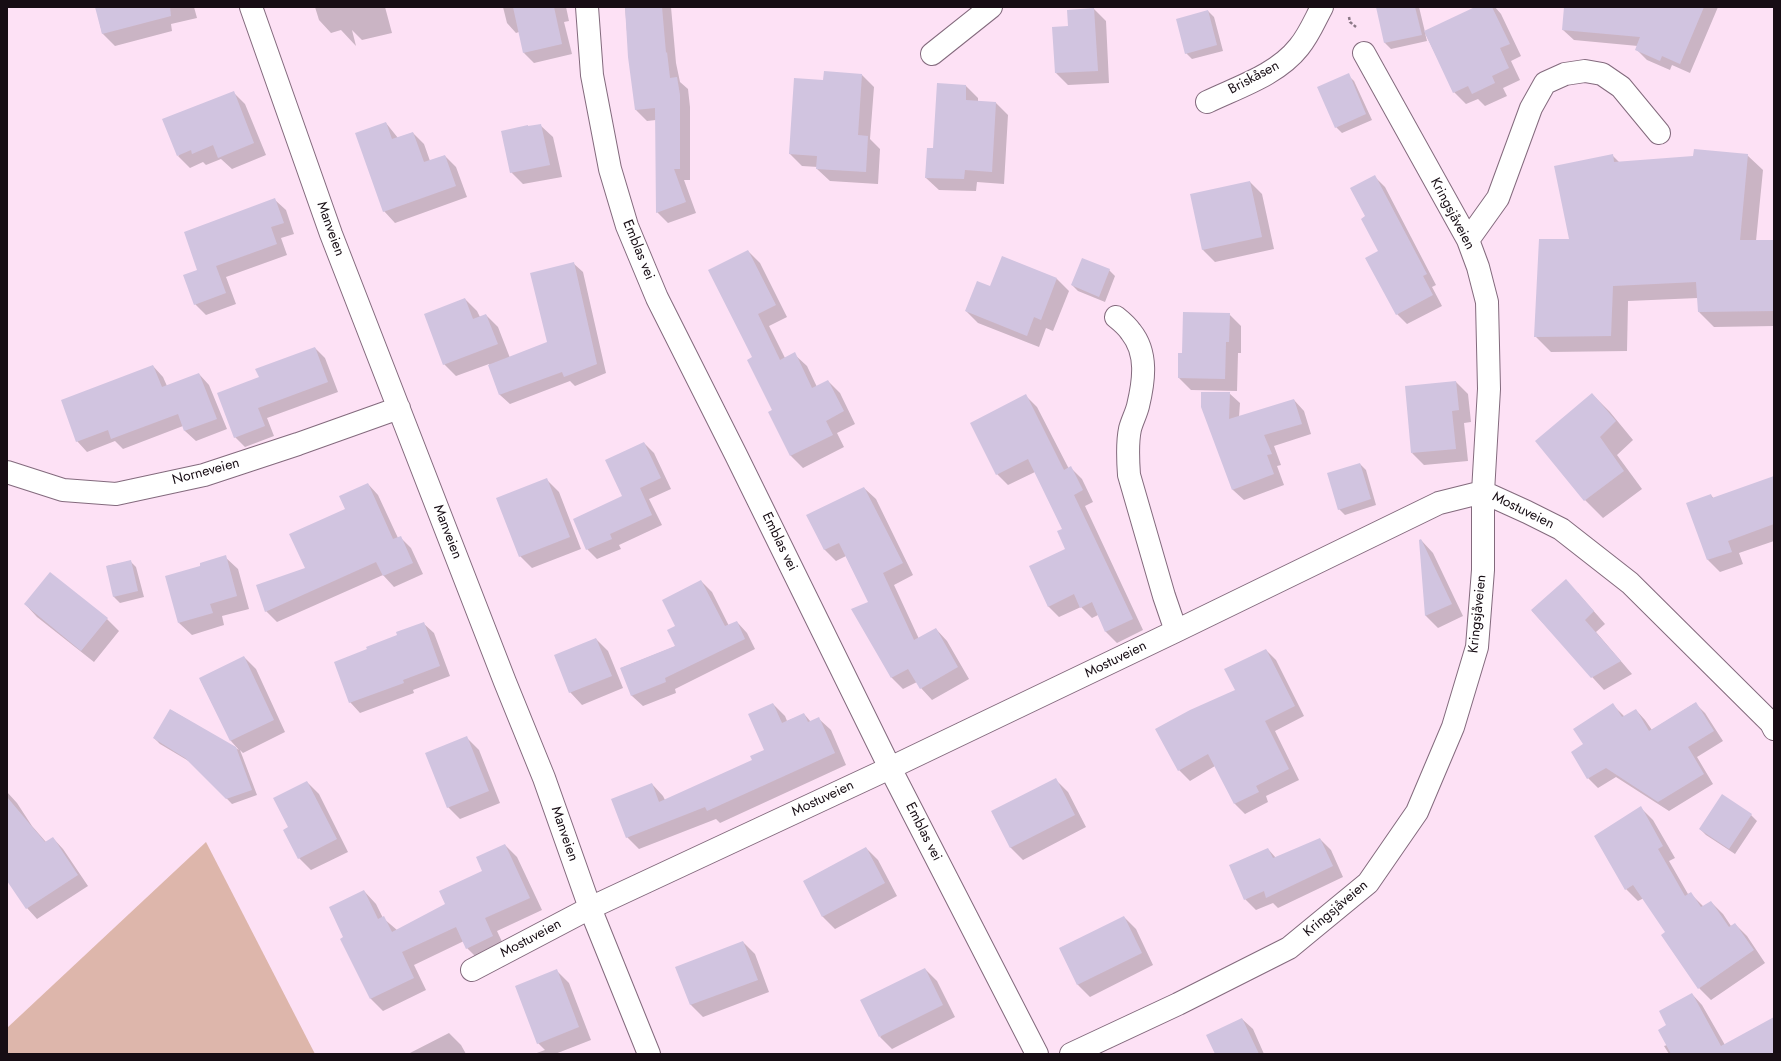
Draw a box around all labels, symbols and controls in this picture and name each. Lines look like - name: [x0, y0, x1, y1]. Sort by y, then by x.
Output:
- street label: Briskåsen: [1226, 58, 1282, 98]
- street label: Kringsjåveien: [1426, 175, 1478, 253]
- street label: Manveien: [312, 199, 348, 259]
- street label: Emblas vei: [618, 218, 658, 282]
- street label: Norneveien: [170, 455, 242, 489]
- street label: Mostuveien: [1489, 489, 1557, 533]
- street label: Manveien: [429, 503, 465, 561]
- street label: Emblas vei: [758, 510, 800, 574]
- street label: Kringsjåveien: [1466, 574, 1490, 654]
- street label: Mostuveien: [1082, 638, 1150, 682]
- street label: Mostuveien: [789, 777, 857, 821]
- street label: Emblas vei: [901, 800, 945, 864]
- street label: Manveien: [547, 804, 581, 864]
- street label: Kringsjåveien: [1300, 877, 1372, 941]
- street label: Mostuveien: [498, 916, 564, 962]

